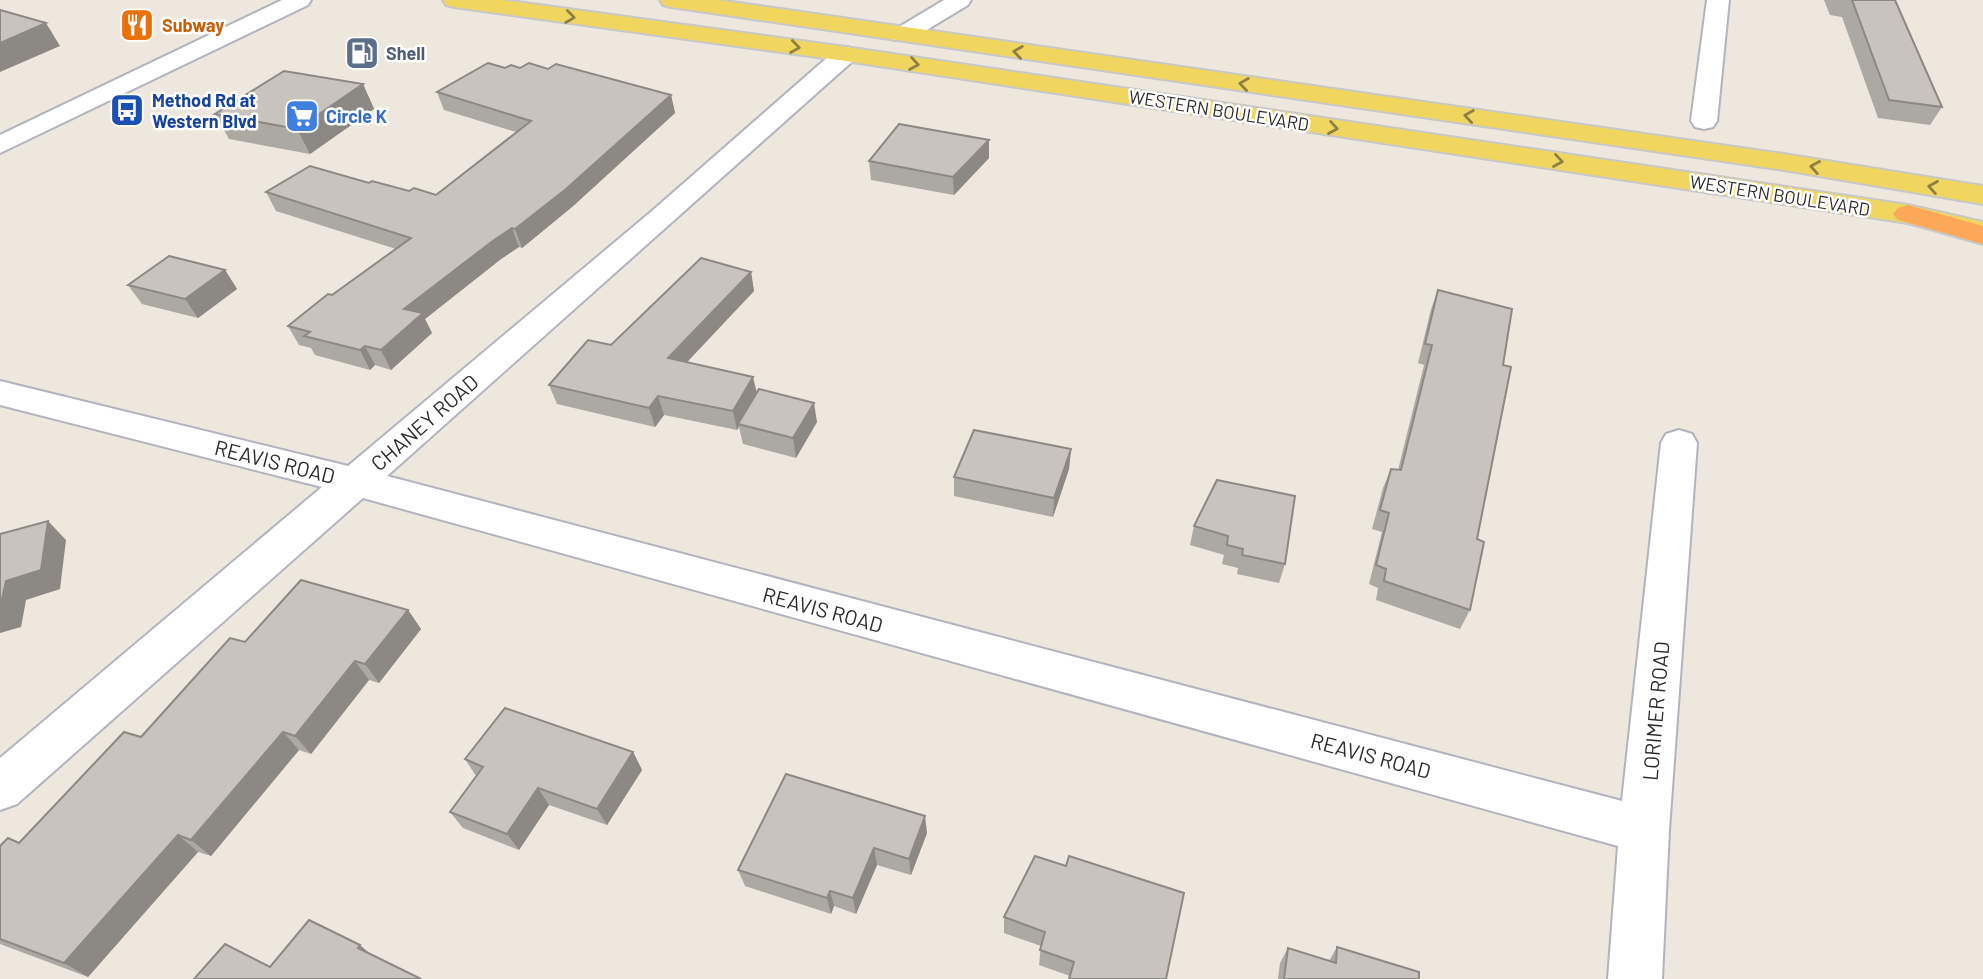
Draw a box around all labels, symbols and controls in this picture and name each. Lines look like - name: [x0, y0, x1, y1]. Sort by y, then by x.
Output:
- restaurant icon: Subway: [118, 6, 156, 44]
- one-way arrow: [564, 9, 576, 24]
- place label: Subway: [162, 14, 224, 36]
- fuel station icon: Shell: [343, 34, 381, 72]
- one-way arrow: [789, 39, 801, 54]
- place label: Shell: [386, 42, 425, 64]
- one-way arrow: [1013, 44, 1024, 59]
- one-way arrow: [908, 57, 920, 72]
- one-way arrow: [1238, 77, 1250, 92]
- street label: WESTERN BOULEVARD: [1127, 85, 1311, 135]
- place label: Method Rd at Western Blvd: [152, 89, 257, 132]
- bus stop icon: Method Rd at Western Blvd: [108, 91, 146, 129]
- supermarket icon: Circle K: [283, 97, 321, 135]
- place label: Circle K: [326, 105, 387, 127]
- one-way arrow: [1463, 109, 1475, 124]
- one-way arrow: [1327, 120, 1338, 135]
- one-way arrow: [1552, 154, 1563, 169]
- one-way arrow: [1809, 160, 1821, 175]
- street label: WESTERN BOULEVARD: [1688, 170, 1872, 220]
- one-way arrow: [1927, 180, 1939, 195]
- street label: CHANEY ROAD: [365, 369, 483, 475]
- street label: REAVIS ROAD: [212, 434, 338, 488]
- street label: REAVIS ROAD: [760, 581, 886, 637]
- street label: LORIMER ROAD: [1636, 640, 1674, 782]
- street label: REAVIS ROAD: [1308, 727, 1434, 783]

